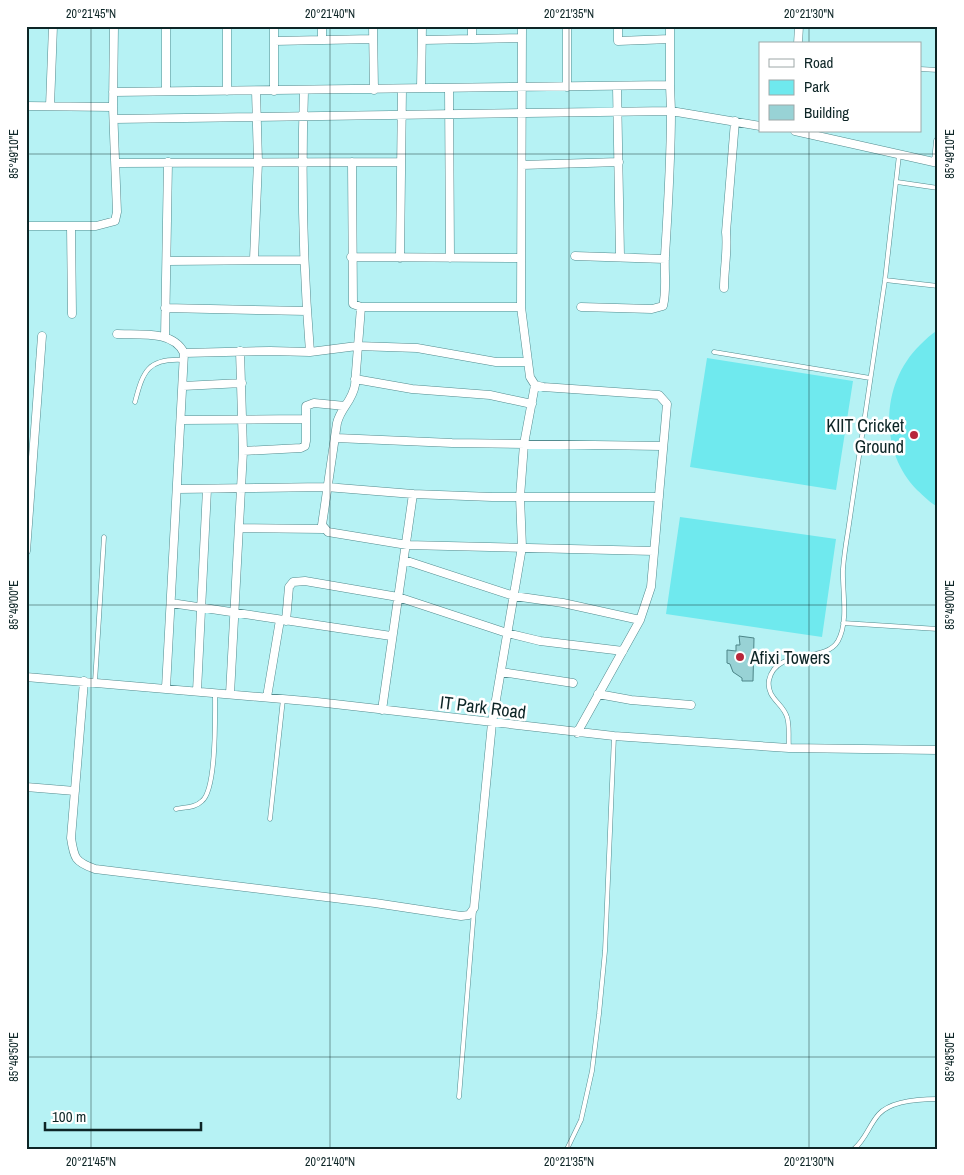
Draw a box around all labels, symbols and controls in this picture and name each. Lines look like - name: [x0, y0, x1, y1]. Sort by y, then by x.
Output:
- text: 20°21'45"N: [66, 6, 116, 22]
- text: 20°21'40"N: [305, 6, 355, 22]
- text: 20°21'35"N: [544, 6, 594, 22]
- text: 20°21'30"N: [784, 6, 834, 22]
- legend: [759, 42, 922, 132]
- text: Road: [804, 52, 833, 73]
- text: Park: [804, 76, 830, 97]
- text: Building: [804, 102, 849, 123]
- text: 85°49'10"E: [6, 129, 22, 179]
- text: 85°49'10"E: [942, 129, 958, 179]
- place label: KIIT Cricket Ground: [826, 413, 904, 459]
- marker: KIIT Cricket Ground: [908, 429, 920, 441]
- text: 85°49'00"E: [6, 580, 22, 630]
- text: 85°49'00"E: [942, 580, 958, 630]
- place label: Afixi Towers: [749, 645, 830, 670]
- marker: Afixi Towers: [734, 651, 746, 663]
- street label: IT Park Road: [438, 689, 528, 725]
- text: 85°48'50"E: [6, 1032, 22, 1082]
- text: 85°48'50"E: [942, 1032, 958, 1082]
- scale bar: [45, 1100, 201, 1132]
- text: 100 m: [52, 1106, 86, 1127]
- text: 20°21'45"N: [66, 1154, 116, 1170]
- text: 20°21'40"N: [305, 1154, 355, 1170]
- text: 20°21'35"N: [544, 1154, 594, 1170]
- text: 20°21'30"N: [784, 1154, 834, 1170]

